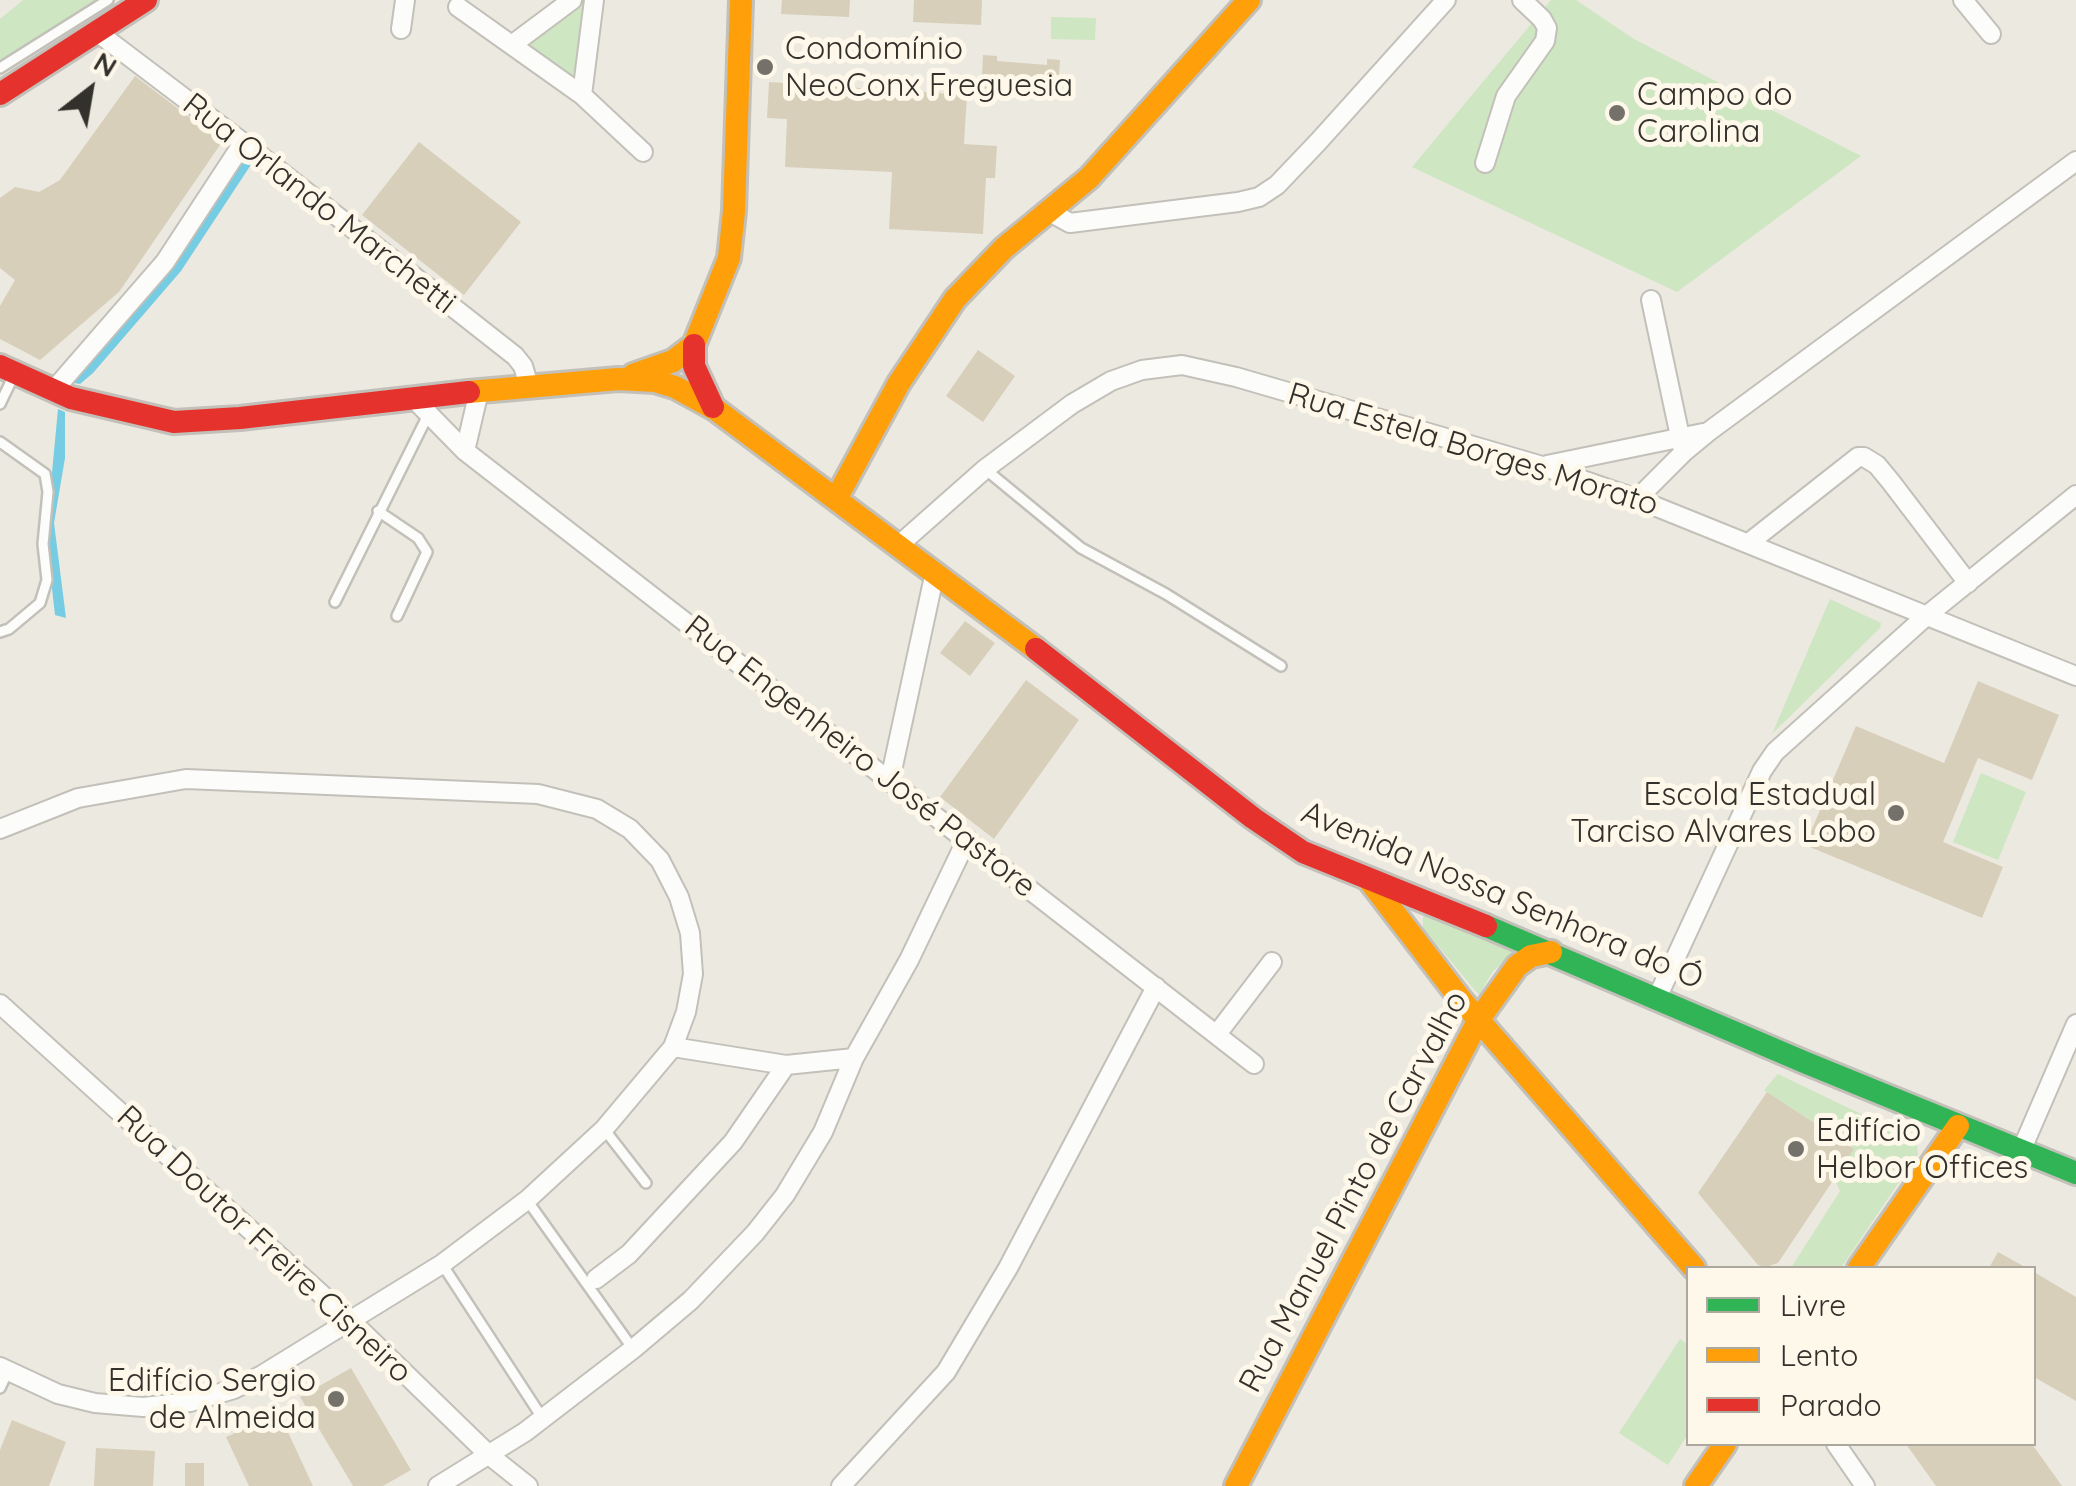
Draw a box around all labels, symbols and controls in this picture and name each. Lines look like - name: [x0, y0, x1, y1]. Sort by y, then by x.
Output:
- place label: Condomínio NeoConx Freguesia: [785, 30, 1073, 105]
- north arrow: [40, 40, 140, 140]
- text: N: [88, 44, 124, 84]
- marker: Condomínio NeoConx Freguesia: [754, 56, 776, 78]
- place label: Campo do Carolina: [1637, 76, 1793, 151]
- street label: Rua Orlando Marchetti: [175, 85, 463, 323]
- marker: Campo do Carolina: [1606, 102, 1628, 124]
- street label: Rua Estela Borges Morato: [1283, 375, 1663, 525]
- street label: Rua Engenheiro José Pastore: [677, 608, 1043, 906]
- place label: Escola Estadual Tarciso Alvares Lobo: [1570, 776, 1876, 851]
- street label: Avenida Nossa Senhora do Ó: [1295, 794, 1709, 998]
- marker: Escola Estadual Tarciso Alvares Lobo: [1885, 802, 1907, 824]
- street label: Rua Manuel Pinto de Carvalho: [1232, 985, 1476, 1399]
- street label: Rua Doutor Freire Cisneiro: [109, 1098, 419, 1392]
- place label: Edifício Helbor Offices: [1816, 1112, 2028, 1187]
- marker: Edifício Helbor Offices: [1785, 1138, 1807, 1160]
- legend: [1686, 1266, 2036, 1446]
- text: Livre: [1780, 1286, 1846, 1324]
- text: Lento: [1780, 1336, 1858, 1374]
- place label: Edifício Sergio de Almeida: [108, 1362, 316, 1437]
- text: Parado: [1780, 1386, 1882, 1424]
- marker: Edifício Sergio de Almeida: [325, 1388, 347, 1410]

